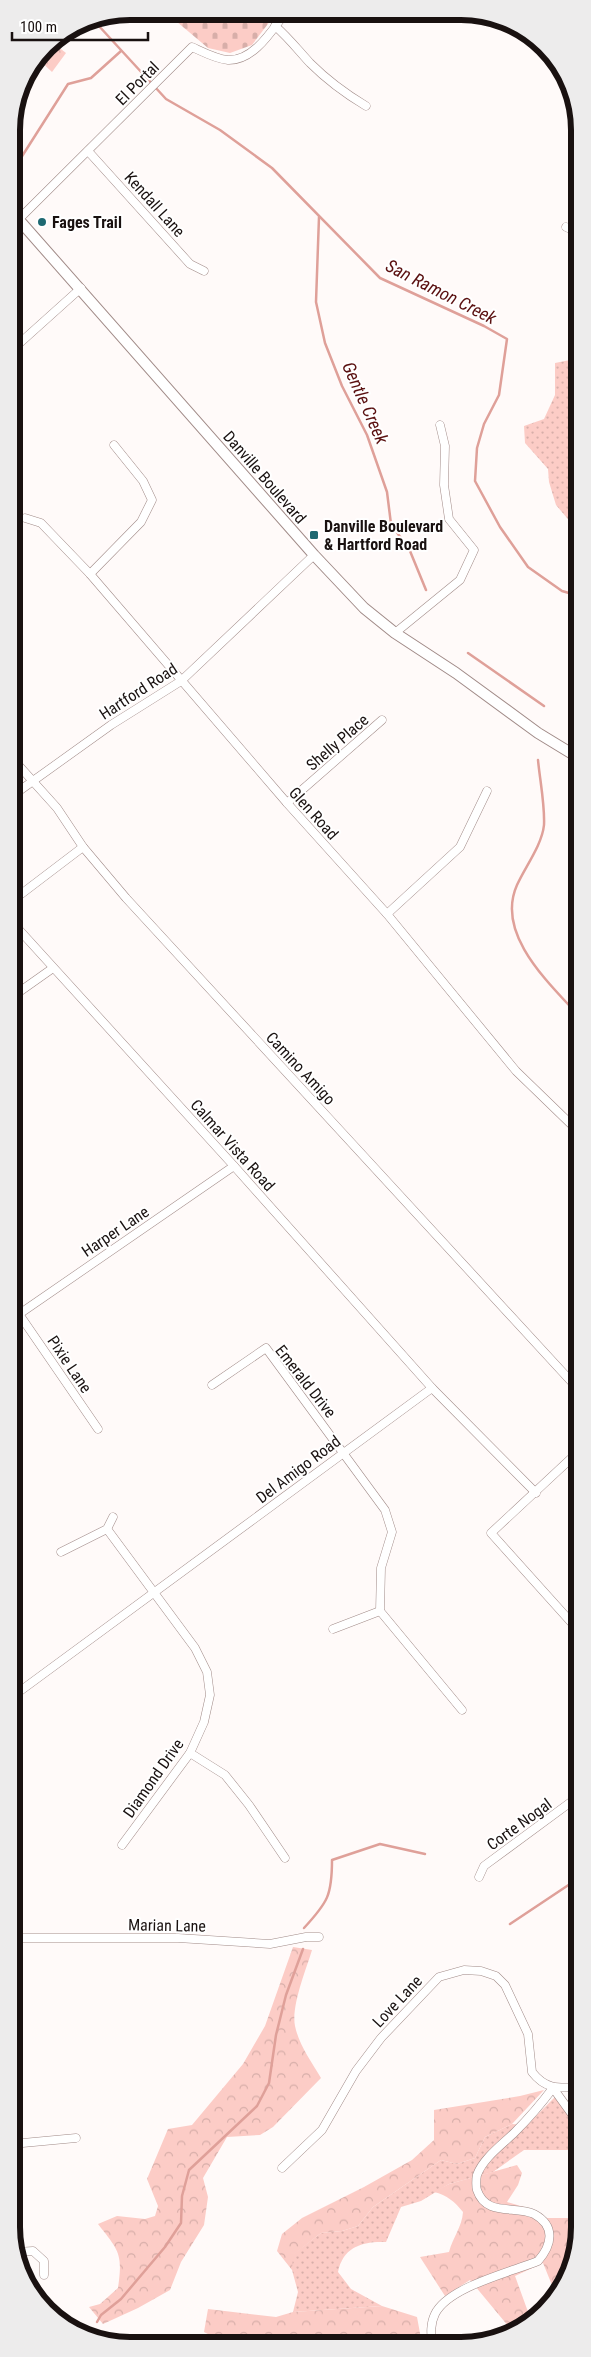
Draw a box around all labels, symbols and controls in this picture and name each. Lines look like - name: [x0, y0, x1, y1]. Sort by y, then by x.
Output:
- scale bar: [12, 10, 149, 42]
- text: 100 m: [20, 18, 57, 36]
- street label: El Portal: [112, 58, 163, 109]
- street label: Kendall Lane: [120, 168, 189, 241]
- place label: Fages Trail: [52, 213, 122, 232]
- marker: Fages Trail: [36, 216, 48, 228]
- water label: San Ramon Creek: [382, 255, 501, 329]
- water label: Gentle Creek: [338, 358, 393, 448]
- street label: Danville Boulevard: [219, 427, 310, 527]
- place label: Danville Boulevard & Hartford Road: [324, 517, 443, 554]
- marker: Danville Boulevard & Hartford Road: [308, 529, 320, 541]
- street label: Hartford Road: [96, 659, 181, 724]
- street label: Shelly Place: [302, 710, 372, 775]
- street label: Glen Road: [285, 783, 342, 844]
- street label: Camino Amigo: [262, 1028, 339, 1109]
- street label: Calmar Vista Road: [186, 1096, 279, 1195]
- street label: Harper Lane: [78, 1202, 152, 1261]
- street label: Pixie Lane: [44, 1332, 96, 1397]
- street label: Emerald Drive: [271, 1341, 340, 1421]
- street label: Del Amigo Road: [252, 1432, 344, 1507]
- street label: Diamond Drive: [119, 1735, 188, 1821]
- street label: Corte Nogal: [483, 1795, 555, 1854]
- street label: Marian Lane: [128, 1915, 206, 1936]
- street label: Love Lane: [369, 1971, 426, 2031]

